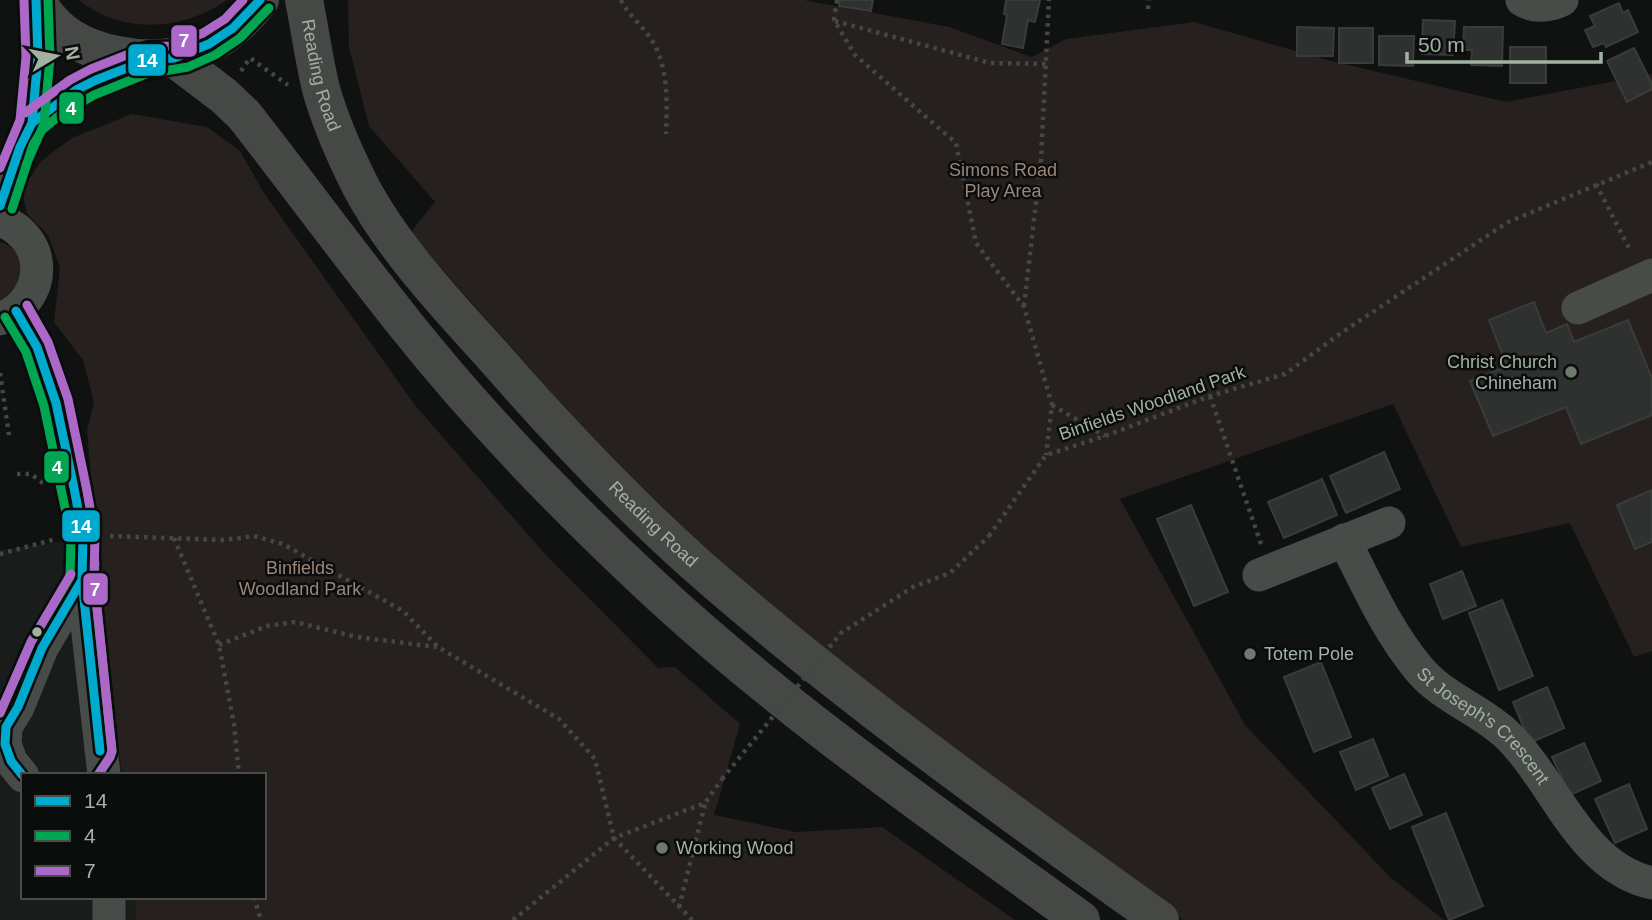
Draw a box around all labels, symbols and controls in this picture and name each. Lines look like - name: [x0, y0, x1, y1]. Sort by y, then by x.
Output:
- street label: Reading Road: [298, 17, 345, 134]
- north arrow: [21, 21, 91, 91]
- scale bar: [1407, 21, 1601, 65]
- line badge: 7: [170, 24, 198, 58]
- text: 7: [179, 30, 189, 51]
- text: 50 m: [1418, 33, 1465, 56]
- line badge: 14: [127, 43, 167, 77]
- text: N: [61, 45, 84, 62]
- text: 14: [136, 50, 158, 71]
- line badge: 4: [58, 91, 85, 125]
- text: 4: [66, 98, 77, 119]
- park label: Simons Road Play Area: [949, 160, 1057, 201]
- place label: Christ Church Chineham: [1447, 352, 1557, 393]
- street label: Binfields Woodland Park: [1056, 361, 1249, 444]
- marker: Christ Church Chineham: [1563, 364, 1579, 380]
- line badge: 4: [43, 450, 70, 484]
- text: 4: [52, 457, 63, 478]
- street label: Reading Road: [605, 477, 702, 571]
- line badge: 14: [61, 509, 101, 543]
- text: 14: [70, 516, 92, 537]
- park label: Binfields Woodland Park: [239, 558, 362, 599]
- line badge: 7: [82, 572, 109, 606]
- text: 7: [90, 579, 100, 600]
- unlabelled marker: [30, 625, 44, 639]
- place label: Totem Pole: [1264, 644, 1354, 664]
- marker: Totem Pole: [1242, 646, 1258, 662]
- street label: St Joseph's Crescent: [1413, 663, 1553, 788]
- legend: [21, 773, 266, 899]
- text: 14: [84, 789, 108, 812]
- text: 4: [84, 824, 96, 847]
- place label: Working Wood: [676, 838, 793, 858]
- marker: Working Wood: [654, 840, 670, 856]
- text: 7: [84, 859, 96, 882]

